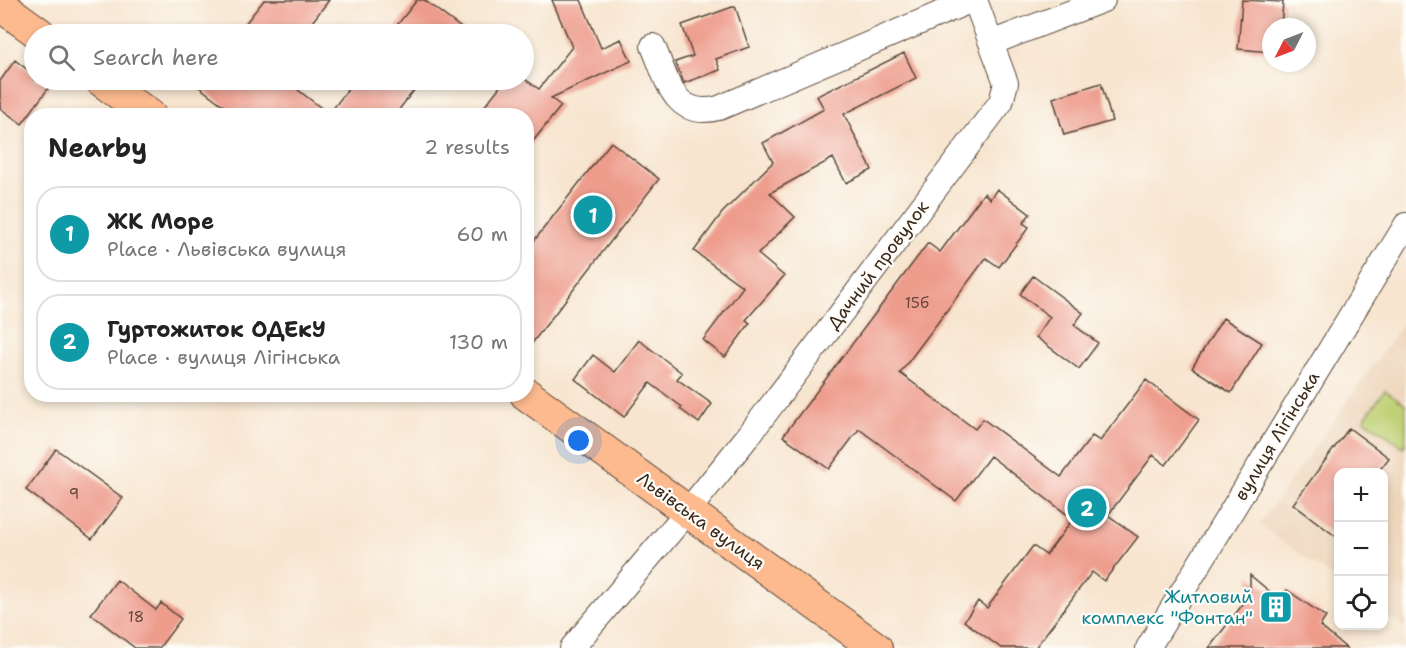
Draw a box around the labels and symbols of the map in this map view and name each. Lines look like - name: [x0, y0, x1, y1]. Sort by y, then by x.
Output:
- north arrow: [1262, 18, 1316, 72]
- pin: 1: [574, 192, 612, 238]
- street label: Дачний провулок: [822, 195, 935, 334]
- house number: 15б: [905, 293, 929, 313]
- street label: вулиця Лігінська: [1229, 367, 1325, 505]
- your location: [564, 426, 593, 455]
- street label: Львівська вулиця: [632, 467, 770, 575]
- house number: 9: [69, 484, 79, 504]
- pin: 2: [1068, 486, 1106, 530]
- place label: Житловий комплекс "Фонтан": [1082, 585, 1253, 630]
- building icon: Житловий комплекс "Фонтан": [1258, 589, 1294, 625]
- house number: 18: [128, 607, 144, 627]

